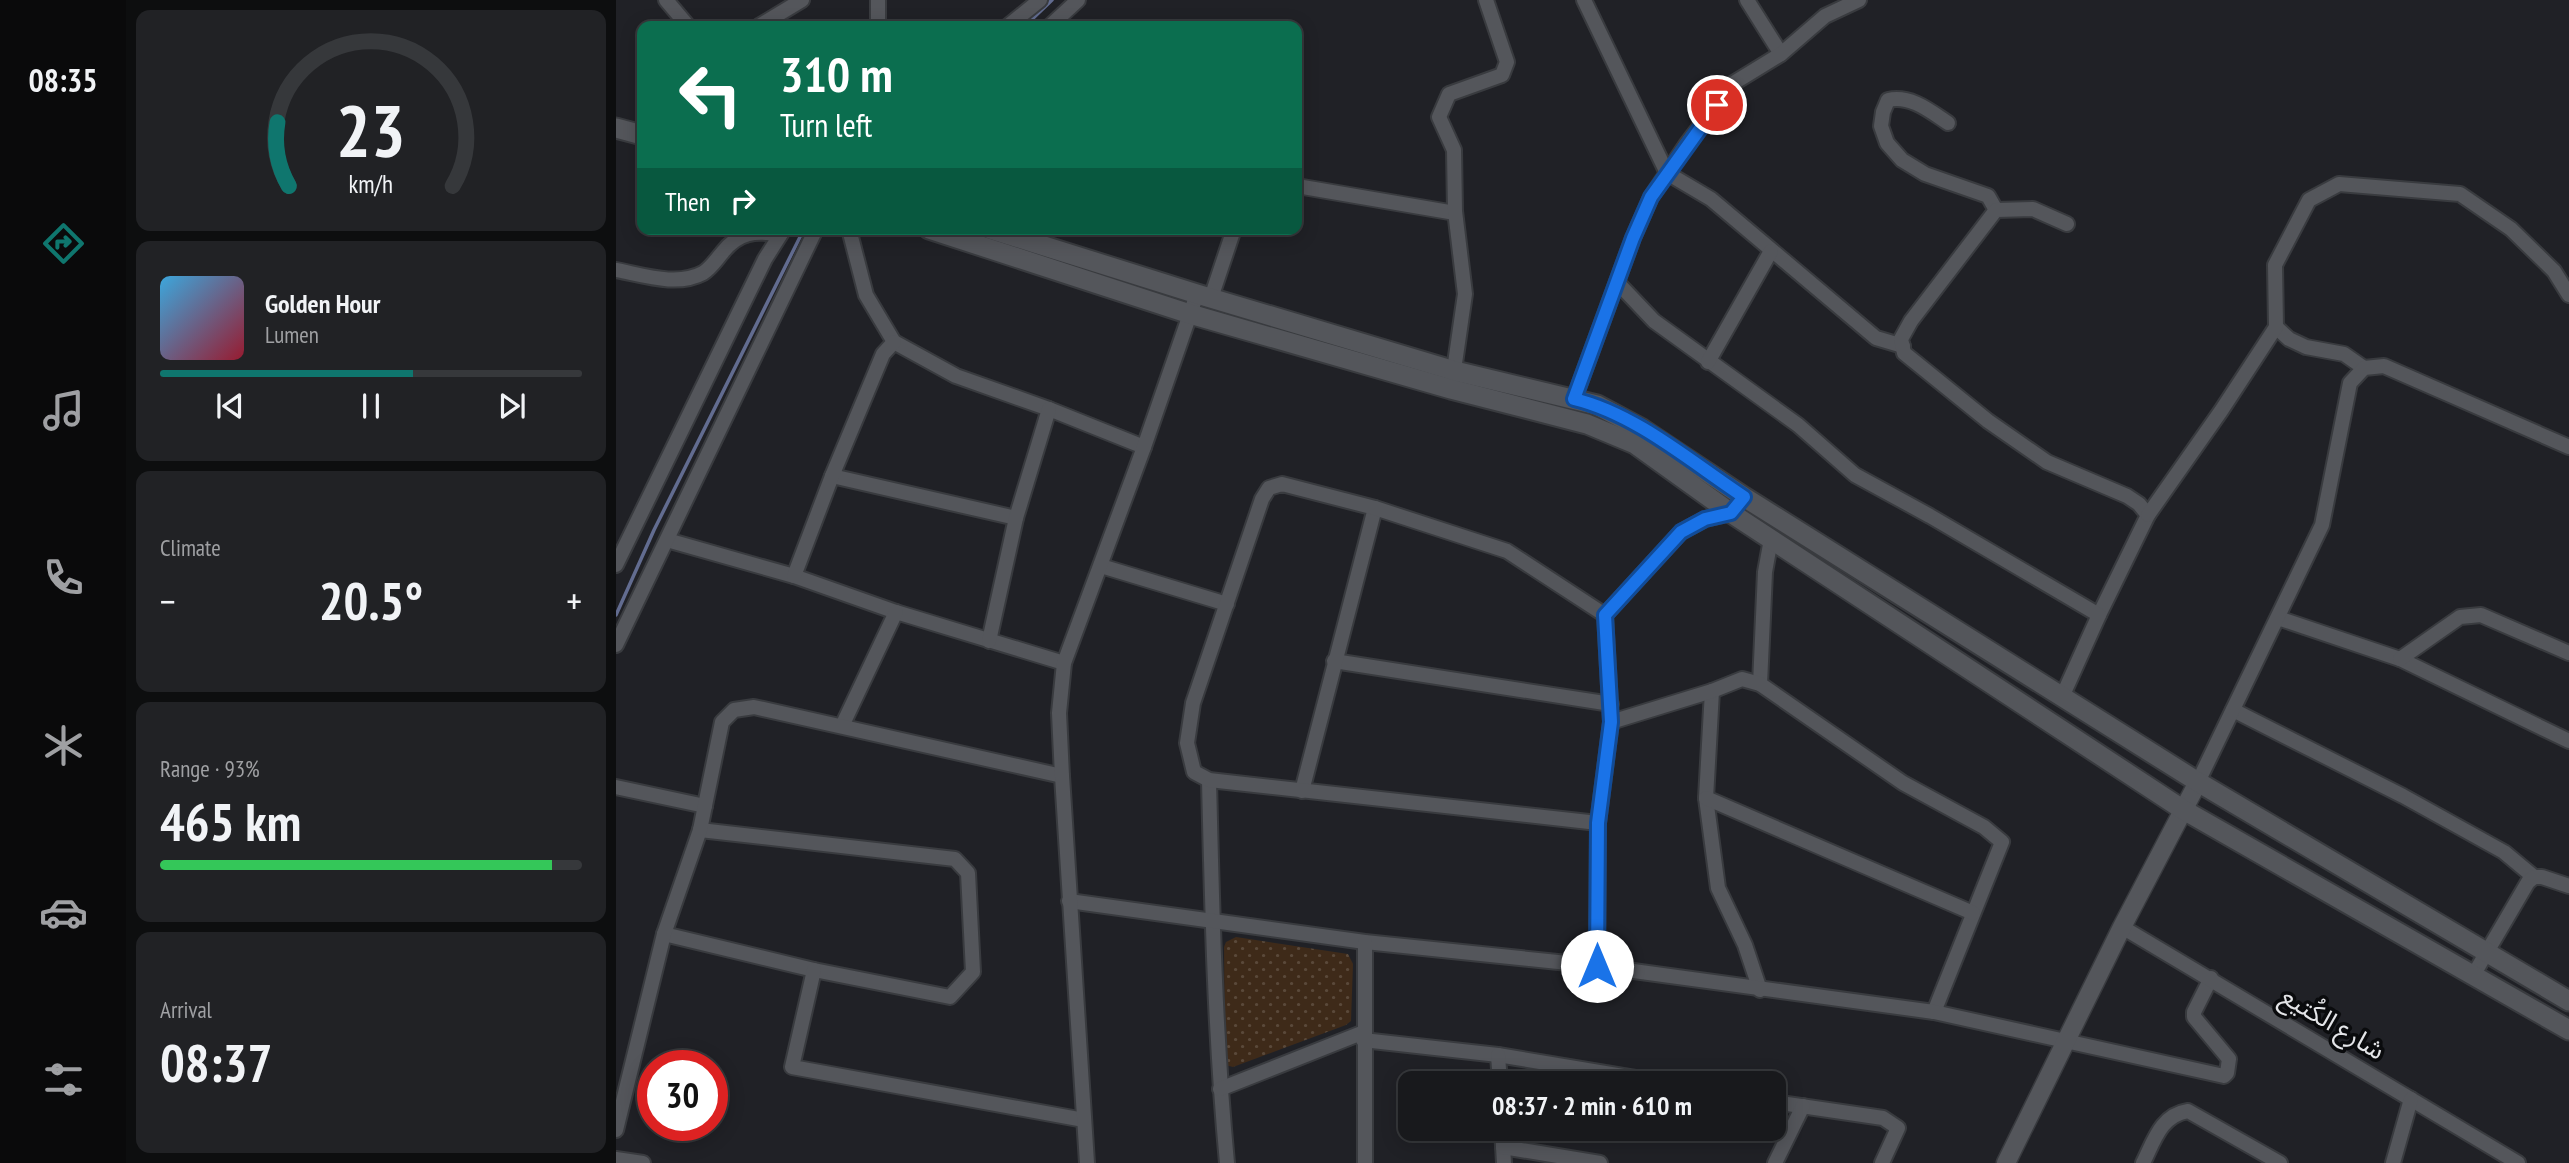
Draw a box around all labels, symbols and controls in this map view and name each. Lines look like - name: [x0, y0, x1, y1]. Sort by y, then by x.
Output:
- text: 310 m: [780, 42, 893, 106]
- icon: left: [665, 49, 756, 140]
- text: 08:35: [28, 59, 98, 101]
- pin: [1687, 75, 1747, 135]
- text: 23: [336, 83, 406, 177]
- icon: arrive: [1698, 86, 1736, 124]
- text: Turn left: [780, 104, 872, 146]
- text: km/h: [349, 168, 393, 200]
- icon: right: [724, 182, 762, 220]
- text: Then: [665, 185, 710, 218]
- icon: directions: [39, 219, 88, 268]
- text: Golden Hour: [265, 287, 380, 320]
- text: Lumen: [265, 320, 319, 349]
- icon: music: [39, 386, 88, 435]
- icon: previous: [211, 387, 249, 425]
- icon: pause: [352, 387, 390, 425]
- icon: next: [493, 387, 531, 425]
- text: Climate: [160, 533, 221, 562]
- icon: phone: [39, 553, 88, 602]
- text: 20.5°: [319, 567, 423, 634]
- text: −: [160, 576, 176, 625]
- text: +: [566, 576, 582, 625]
- icon: climate: [39, 721, 88, 770]
- text: Range · 93%: [160, 754, 260, 783]
- text: 465 km: [160, 788, 301, 855]
- icon: car: [39, 888, 88, 937]
- position arrow: [1560, 929, 1634, 1003]
- street label: شارع الكُتيع: [2273, 979, 2391, 1070]
- text: Arrival: [160, 995, 212, 1024]
- text: 08:37: [160, 1029, 272, 1096]
- speed limit sign: 30: [637, 1050, 728, 1141]
- icon: filters: [39, 1055, 88, 1104]
- text: 08:37 · 2 min · 610 m: [1492, 1089, 1692, 1122]

